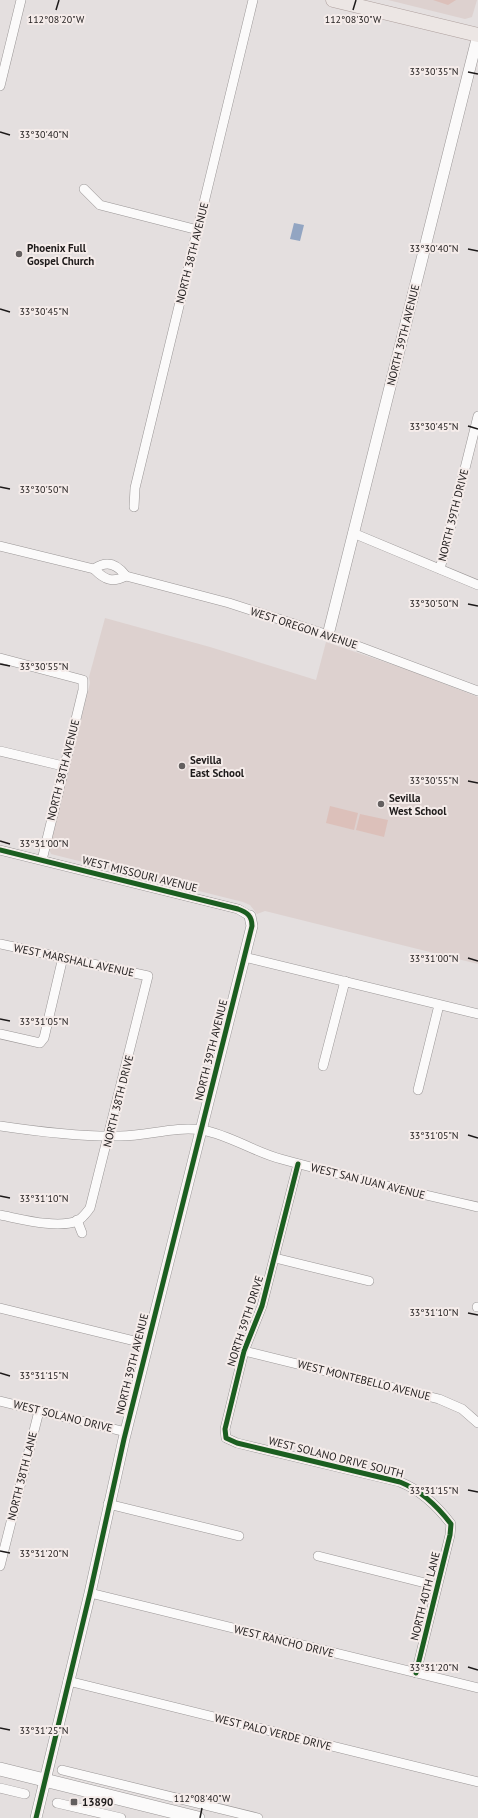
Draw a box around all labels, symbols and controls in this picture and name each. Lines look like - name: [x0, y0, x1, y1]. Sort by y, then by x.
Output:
- text: 112°08'20"W: [28, 13, 85, 26]
- text: 112°08'30"W: [325, 13, 382, 26]
- text: 33°30'35"N: [409, 65, 459, 78]
- text: 33°30'40"N: [19, 128, 69, 141]
- street label: NORTH 38TH AVENUE: [173, 201, 211, 305]
- place label: Phoenix Full Gospel Church: [27, 241, 94, 268]
- text: 33°30'40"N: [409, 242, 459, 255]
- marker: Phoenix Full Gospel Church: [14, 249, 24, 259]
- street label: NORTH 39TH AVENUE: [384, 283, 422, 387]
- text: 33°30'45"N: [19, 305, 69, 318]
- text: 33°30'45"N: [409, 420, 459, 433]
- street label: NORTH 39TH DRIVE: [435, 467, 471, 563]
- text: 33°30'50"N: [19, 483, 69, 496]
- text: 33°30'50"N: [409, 597, 459, 610]
- street label: WEST OREGON AVENUE: [248, 604, 360, 652]
- text: 33°30'55"N: [19, 660, 69, 673]
- street label: NORTH 38TH AVENUE: [44, 718, 82, 822]
- place label: Sevilla East School: [190, 753, 245, 780]
- marker: Sevilla East School: [177, 761, 187, 771]
- text: 33°30'55"N: [409, 774, 459, 787]
- place label: Sevilla West School: [389, 791, 447, 818]
- marker: Sevilla West School: [376, 799, 386, 809]
- text: 33°31'00"N: [19, 837, 69, 850]
- street label: WEST MISSOURI AVENUE: [81, 853, 199, 895]
- street label: WEST MARSHALL AVENUE: [12, 940, 136, 980]
- text: 33°31'00"N: [409, 952, 459, 965]
- street label: NORTH 39TH AVENUE: [192, 998, 230, 1102]
- text: 33°31'05"N: [19, 1015, 69, 1028]
- street label: NORTH 38TH DRIVE: [100, 1053, 136, 1149]
- text: 33°31'05"N: [409, 1129, 459, 1142]
- street label: WEST SAN JUAN AVENUE: [309, 1160, 427, 1202]
- text: 33°31'10"N: [19, 1192, 69, 1205]
- street label: NORTH 39TH DRIVE: [224, 1274, 266, 1368]
- text: 33°31'10"N: [409, 1306, 459, 1319]
- street label: NORTH 39TH AVENUE: [113, 1312, 151, 1416]
- street label: WEST MONTEBELLO AVENUE: [296, 1357, 432, 1403]
- text: 33°31'15"N: [19, 1369, 69, 1382]
- street label: WEST SOLANO DRIVE: [12, 1397, 114, 1435]
- street label: NORTH 38TH LANE: [4, 1430, 40, 1522]
- street label: WEST SOLANO DRIVE SOUTH: [267, 1433, 405, 1481]
- text: 33°31'15"N: [409, 1484, 459, 1497]
- text: 33°31'20"N: [19, 1547, 69, 1560]
- street label: NORTH 40TH LANE: [407, 1550, 443, 1642]
- street label: WEST RANCHO DRIVE: [232, 1622, 336, 1660]
- text: 33°31'20"N: [409, 1661, 459, 1674]
- street label: WEST PALO VERDE DRIVE: [213, 1711, 333, 1753]
- text: 33°31'25"N: [19, 1724, 69, 1737]
- text: 112°08'40"W: [174, 1792, 231, 1805]
- place label: 13890: [82, 1795, 113, 1809]
- marker: 13890: [69, 1797, 79, 1807]

